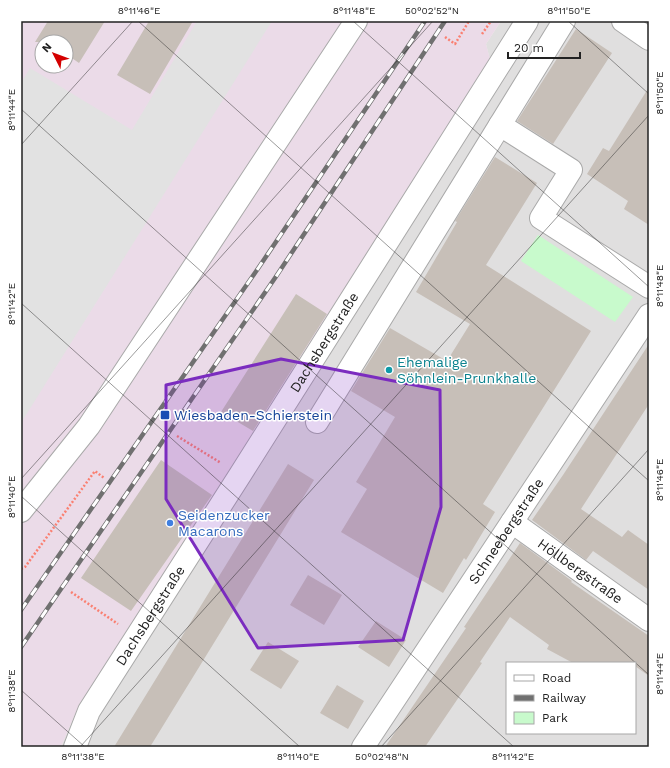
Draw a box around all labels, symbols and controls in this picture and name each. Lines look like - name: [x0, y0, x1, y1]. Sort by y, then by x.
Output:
- text: 8°11'46"E: [118, 5, 160, 16]
- text: 8°11'48"E: [333, 5, 375, 16]
- text: 50°02'52"N: [405, 5, 459, 16]
- text: 8°11'50"E: [547, 5, 591, 16]
- north arrow: [34, 34, 74, 74]
- scale bar: [508, 34, 580, 60]
- text: N: [39, 40, 54, 55]
- text: 20 m: [514, 41, 544, 55]
- text: 8°11'50"E: [654, 71, 665, 115]
- text: 8°11'44"E: [6, 89, 17, 131]
- text: 8°11'48"E: [654, 265, 665, 307]
- text: 8°11'42"E: [6, 283, 17, 325]
- street label: Dachsbergstraße: [286, 289, 362, 395]
- place label: Ehemalige Söhnlein-Prunkhalle: [397, 354, 536, 386]
- marker: Ehemalige Söhnlein-Prunkhalle: [384, 365, 394, 375]
- place label: Wiesbaden-Schierstein: [174, 407, 332, 423]
- marker: Wiesbaden-Schierstein: [159, 409, 171, 421]
- text: 8°11'46"E: [654, 459, 665, 501]
- street label: Schneebergstraße: [465, 475, 547, 587]
- text: 8°11'40"E: [6, 476, 17, 518]
- place label: Seidenzucker Macarons: [178, 507, 270, 539]
- marker: Seidenzucker Macarons: [165, 518, 175, 528]
- street label: Höllbergstraße: [535, 535, 626, 607]
- street label: Dachsbergstraße: [112, 563, 188, 668]
- text: 8°11'44"E: [654, 653, 665, 695]
- legend: [506, 662, 636, 734]
- text: 8°11'38"E: [6, 669, 17, 713]
- text: Road: [542, 671, 571, 685]
- text: Railway: [542, 691, 587, 705]
- text: Park: [542, 711, 568, 725]
- text: 8°11'38"E: [61, 751, 105, 762]
- text: 8°11'40"E: [277, 751, 319, 762]
- text: 50°02'48"N: [355, 751, 409, 762]
- text: 8°11'42"E: [492, 751, 534, 762]

